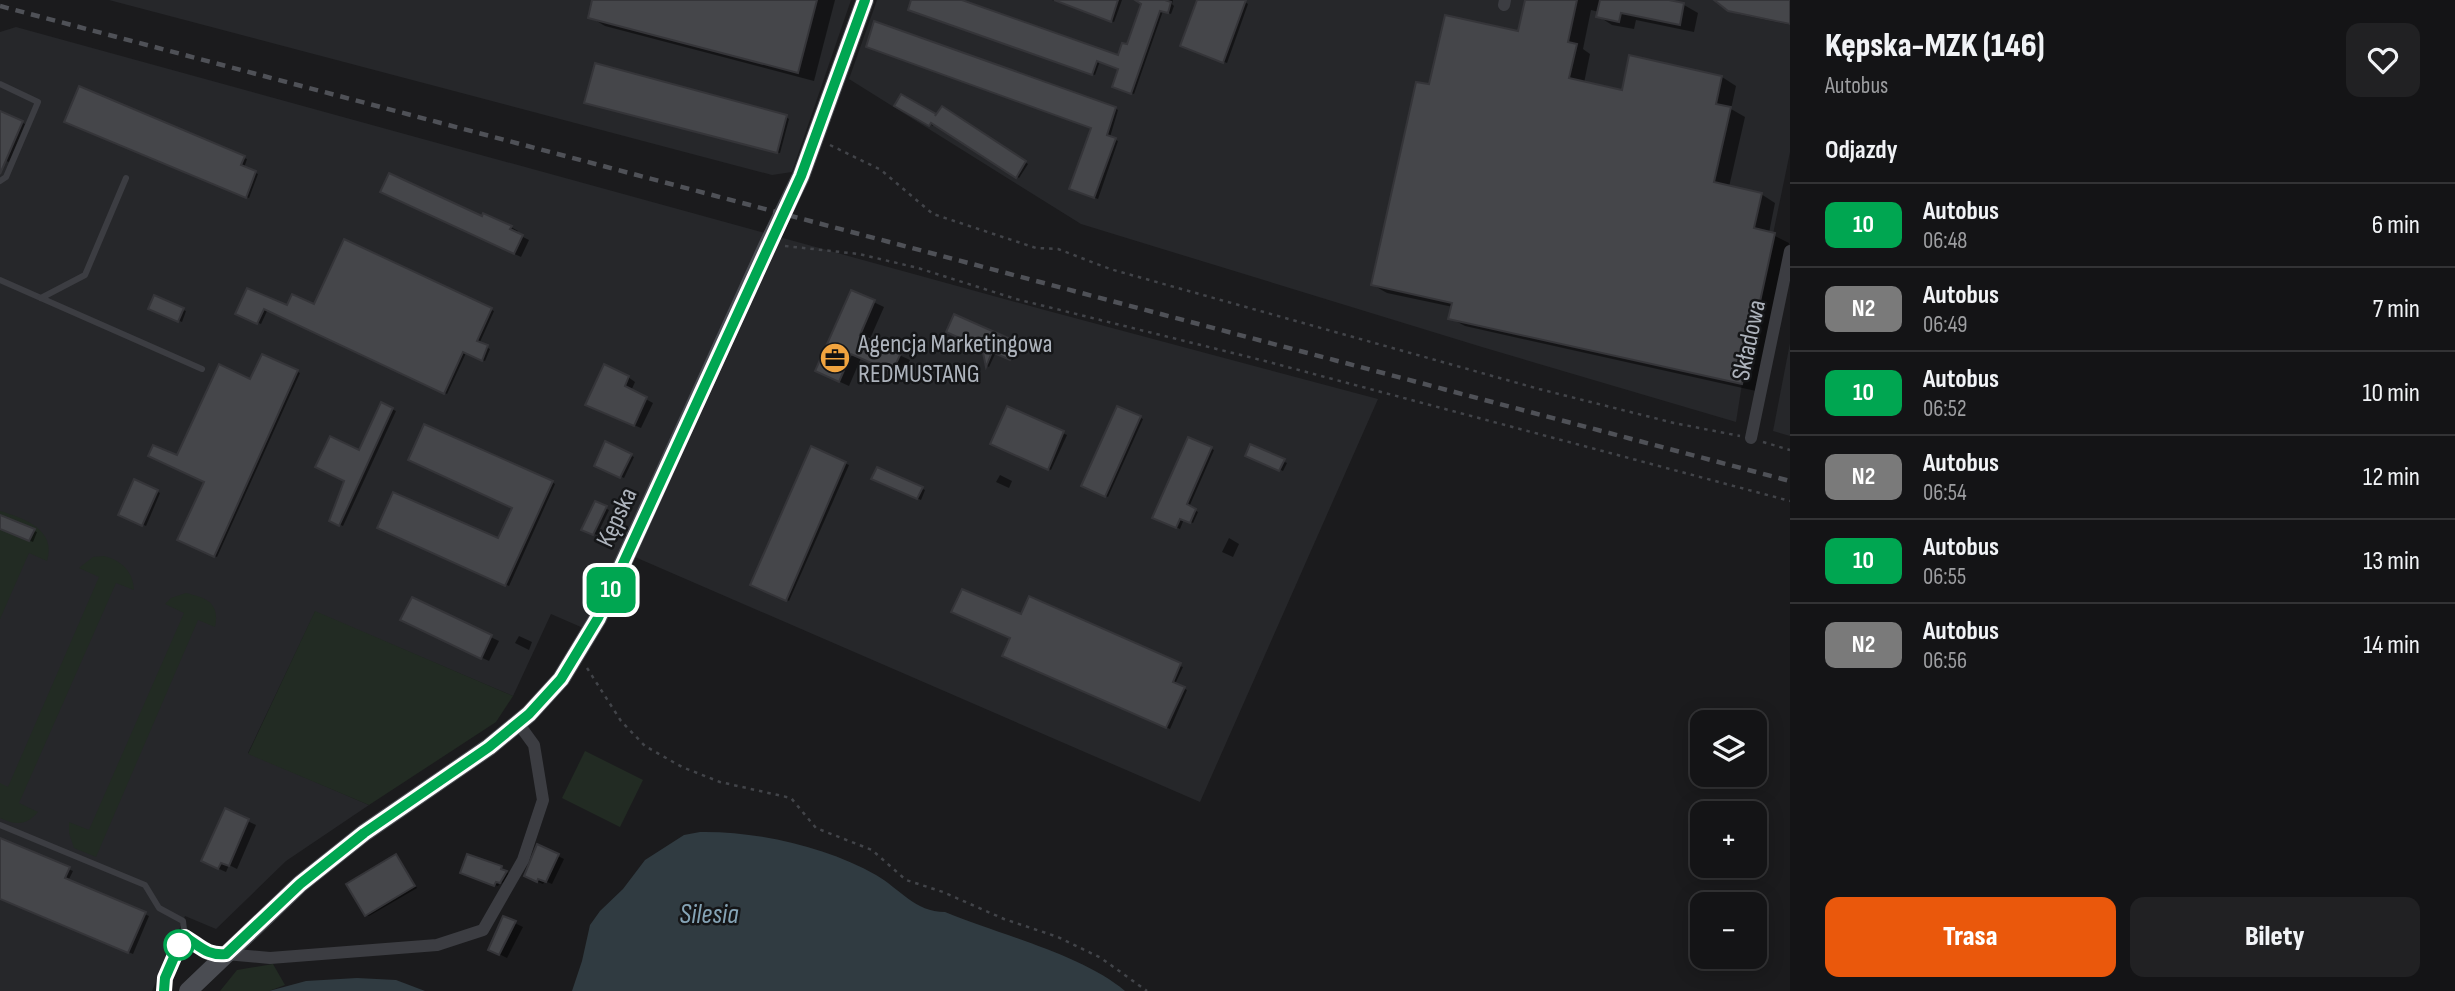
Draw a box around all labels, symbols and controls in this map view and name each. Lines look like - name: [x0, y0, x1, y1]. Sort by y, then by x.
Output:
- button: heart: [2346, 23, 2420, 97]
- text: Kępska-MZK (146): [1825, 26, 2045, 66]
- text: Autobus: [1825, 72, 1888, 100]
- text: Odjazdy: [1825, 135, 1897, 166]
- text: Autobus: [1923, 196, 1999, 227]
- text: 10: [1853, 210, 1874, 239]
- text: 6 min: [2372, 210, 2420, 241]
- text: 06:48: [1923, 227, 1967, 255]
- text: Autobus: [1923, 280, 1999, 311]
- text: N2: [1852, 294, 1875, 323]
- text: 7 min: [2373, 294, 2420, 325]
- street label: Składowa: [1726, 297, 1773, 384]
- text: 06:49: [1923, 311, 1968, 339]
- place label: Agencja Marketingowa REDMUSTANG: [857, 329, 1052, 390]
- office icon: Agencja Marketingowa REDMUSTANG: [818, 341, 852, 375]
- text: Autobus: [1923, 364, 1999, 395]
- text: 10: [1853, 378, 1874, 407]
- text: 10 min: [2363, 378, 2420, 409]
- text: 06:52: [1923, 395, 1966, 423]
- text: Autobus: [1923, 448, 1999, 479]
- text: N2: [1852, 462, 1875, 491]
- text: 12 min: [2363, 462, 2420, 493]
- text: 06:54: [1923, 479, 1967, 507]
- street label: Kępska: [590, 483, 644, 552]
- text: Autobus: [1923, 532, 1999, 563]
- text: 10: [1853, 546, 1874, 575]
- text: 13 min: [2363, 546, 2420, 577]
- text: 06:55: [1923, 563, 1966, 591]
- line badge: 10: [580, 567, 642, 613]
- text: 10: [601, 575, 621, 604]
- text: Autobus: [1923, 616, 1999, 647]
- text: N2: [1852, 630, 1875, 659]
- text: 14 min: [2363, 630, 2420, 661]
- text: 06:56: [1923, 647, 1967, 675]
- map controls: [1690, 710, 1767, 969]
- button: layers: [1690, 710, 1767, 787]
- button: +: [1690, 801, 1767, 878]
- button: −: [1690, 892, 1767, 969]
- button: Trasa: [1825, 897, 2116, 977]
- button: Bilety: [2130, 897, 2420, 977]
- water label: Silesia: [679, 898, 739, 931]
- unlabelled marker: [164, 930, 194, 960]

